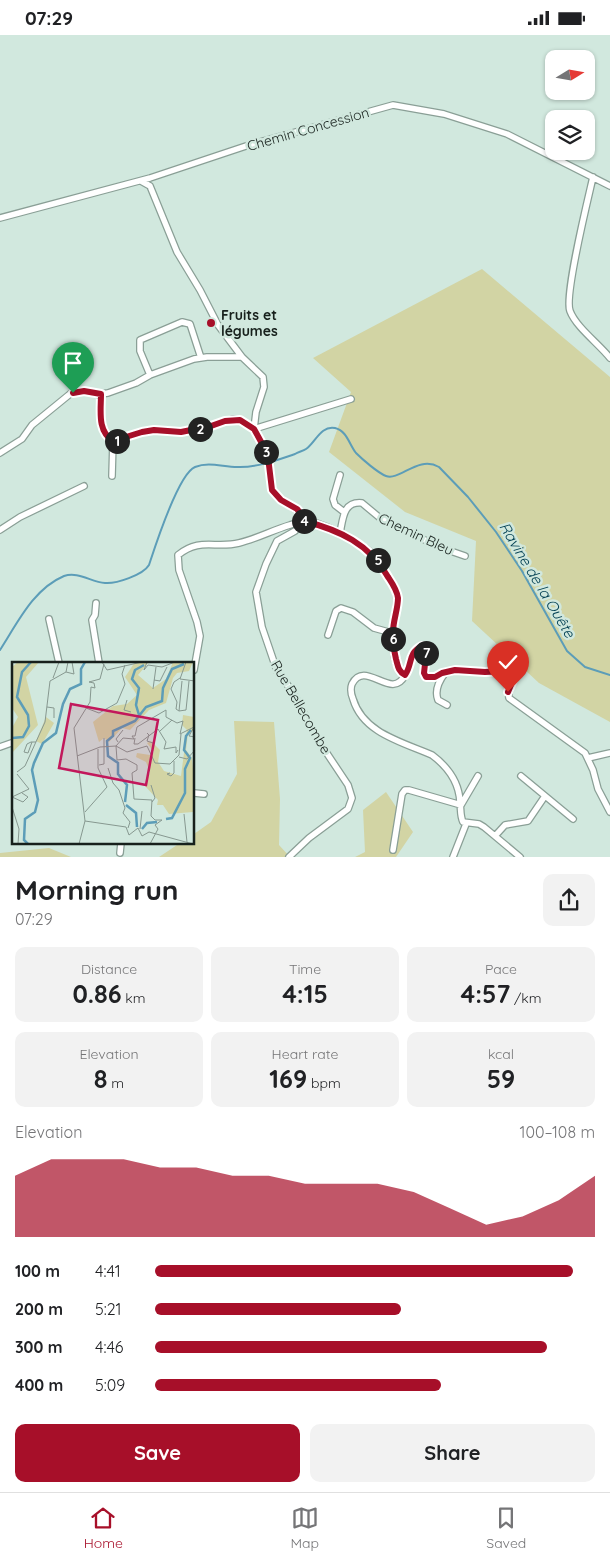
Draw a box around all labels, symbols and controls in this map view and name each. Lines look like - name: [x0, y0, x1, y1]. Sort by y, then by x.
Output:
- text: 07:29: [25, 6, 73, 30]
- north arrow: [545, 50, 595, 100]
- map controls: [545, 50, 595, 160]
- street label: Chemin Concession: [245, 103, 371, 155]
- button: layers: [545, 110, 595, 160]
- place label: Fruits et légumes: [221, 306, 278, 340]
- marker: Fruits et légumes: [205, 317, 217, 329]
- pin: [52, 342, 94, 393]
- icon: arrive: [59, 349, 87, 377]
- pin: 2: [188, 417, 212, 441]
- text: 2: [197, 420, 204, 438]
- pin: 1: [104, 429, 130, 453]
- text: 1: [115, 432, 120, 450]
- pin: 3: [254, 439, 278, 465]
- text: 3: [263, 443, 270, 461]
- pin: 4: [292, 509, 316, 533]
- street label: Chemin Bleu: [376, 509, 456, 559]
- text: 4: [300, 512, 309, 530]
- water label: Ravine de la Ouête: [495, 518, 580, 642]
- pin: 5: [366, 547, 390, 573]
- text: 5: [374, 551, 383, 569]
- pin: 6: [380, 627, 406, 651]
- text: 6: [390, 630, 397, 648]
- pin: 7: [414, 641, 438, 665]
- pin: [487, 641, 529, 692]
- text: 7: [423, 644, 430, 662]
- icon: check: [494, 648, 522, 676]
- street label: Rue Bellecombe: [267, 657, 335, 757]
- inset map: [12, 662, 195, 844]
- text: Morning run: [15, 872, 179, 907]
- button: share: [543, 874, 595, 926]
- text: 07:29: [15, 909, 53, 929]
- text: Distance: [81, 960, 137, 978]
- text: Time: [289, 960, 321, 978]
- text: Pace: [485, 960, 517, 978]
- text: 0.86: [72, 978, 122, 1009]
- text: 4:15: [282, 978, 328, 1009]
- text: 4:57: [460, 978, 510, 1009]
- text: km: [122, 989, 146, 1007]
- text: /km: [510, 989, 542, 1007]
- text: Elevation: [79, 1045, 139, 1063]
- text: Heart rate: [272, 1045, 338, 1063]
- text: kcal: [488, 1045, 514, 1063]
- text: 8: [94, 1063, 108, 1094]
- text: 169: [269, 1063, 307, 1094]
- text: 59: [487, 1063, 515, 1094]
- text: m: [108, 1074, 124, 1092]
- text: bpm: [307, 1074, 341, 1092]
- text: Elevation: [15, 1122, 82, 1142]
- text: 100–108 m: [520, 1122, 595, 1142]
- text: 100 m: [15, 1261, 60, 1281]
- text: 4:41: [95, 1261, 121, 1281]
- text: 200 m: [15, 1299, 63, 1319]
- text: 5:21: [95, 1299, 122, 1319]
- text: 300 m: [15, 1337, 62, 1357]
- text: 4:46: [95, 1337, 123, 1357]
- text: 400 m: [15, 1375, 63, 1395]
- text: 5:09: [95, 1375, 125, 1395]
- button: Save: [15, 1424, 300, 1482]
- button: Share: [310, 1424, 595, 1482]
- tab: Home: [84, 1504, 123, 1552]
- tab: Map: [290, 1504, 319, 1552]
- tab: Saved: [486, 1504, 526, 1552]

